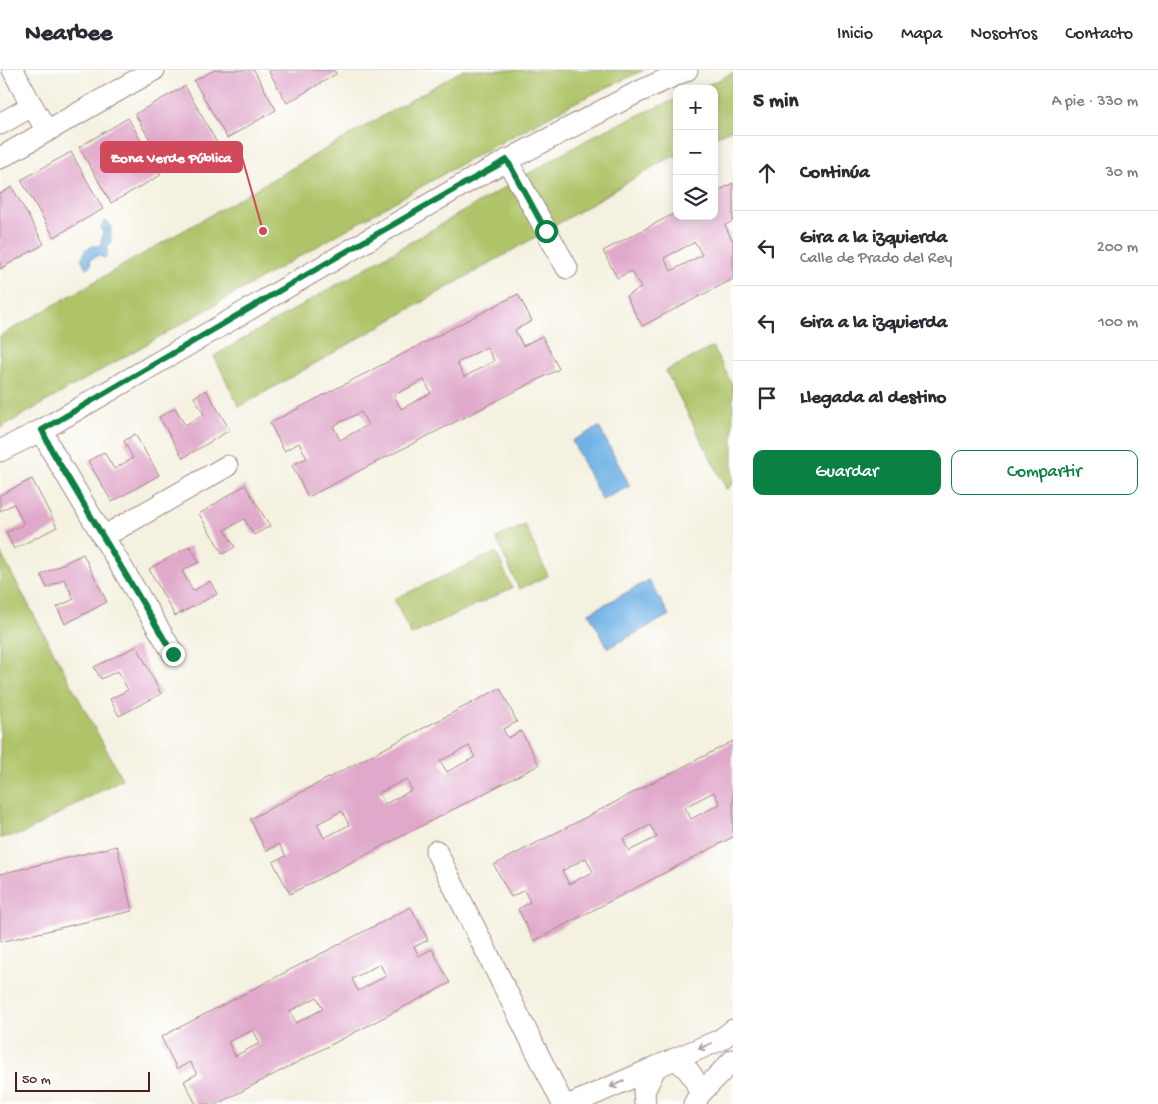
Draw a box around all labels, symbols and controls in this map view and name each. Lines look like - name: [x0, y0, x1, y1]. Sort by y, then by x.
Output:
- text: Nearbee: [25, 20, 112, 49]
- text: Inicio: [837, 24, 873, 45]
- text: Mapa: [901, 24, 942, 45]
- text: Nosotros: [970, 24, 1037, 45]
- text: Contacto: [1065, 24, 1133, 45]
- map controls: [673, 85, 718, 220]
- button: +: [673, 85, 718, 130]
- text: 5 min: [753, 90, 798, 115]
- text: A pie · 330 m: [1052, 93, 1138, 112]
- button: −: [673, 130, 718, 175]
- callout: Zona Verde Pública: [101, 142, 242, 172]
- text: Zona Verde Pública: [110, 150, 232, 168]
- icon: ahead: [753, 159, 781, 187]
- text: Continúa: [800, 162, 870, 185]
- text: 30 m: [1105, 164, 1138, 183]
- button: layers: [673, 175, 718, 220]
- route start: [535, 220, 558, 243]
- text: Gira a la izquierda: [800, 227, 947, 250]
- icon: left: [753, 234, 781, 262]
- text: 200 m: [1097, 239, 1138, 258]
- text: Calle de Prado del Rey: [800, 250, 952, 269]
- icon: left: [753, 309, 781, 337]
- text: Gira a la izquierda: [800, 312, 947, 335]
- text: 100 m: [1098, 314, 1138, 333]
- icon: arrive: [753, 384, 781, 412]
- text: Llegada al destino: [800, 387, 946, 410]
- button: Guardar: [753, 450, 941, 495]
- button: Compartir: [951, 450, 1138, 495]
- route end: [162, 643, 185, 666]
- one-way arrow: [698, 1042, 713, 1051]
- scale bar: [15, 1069, 150, 1092]
- text: 50 m: [22, 1072, 51, 1089]
- one-way arrow: [610, 1080, 625, 1090]

